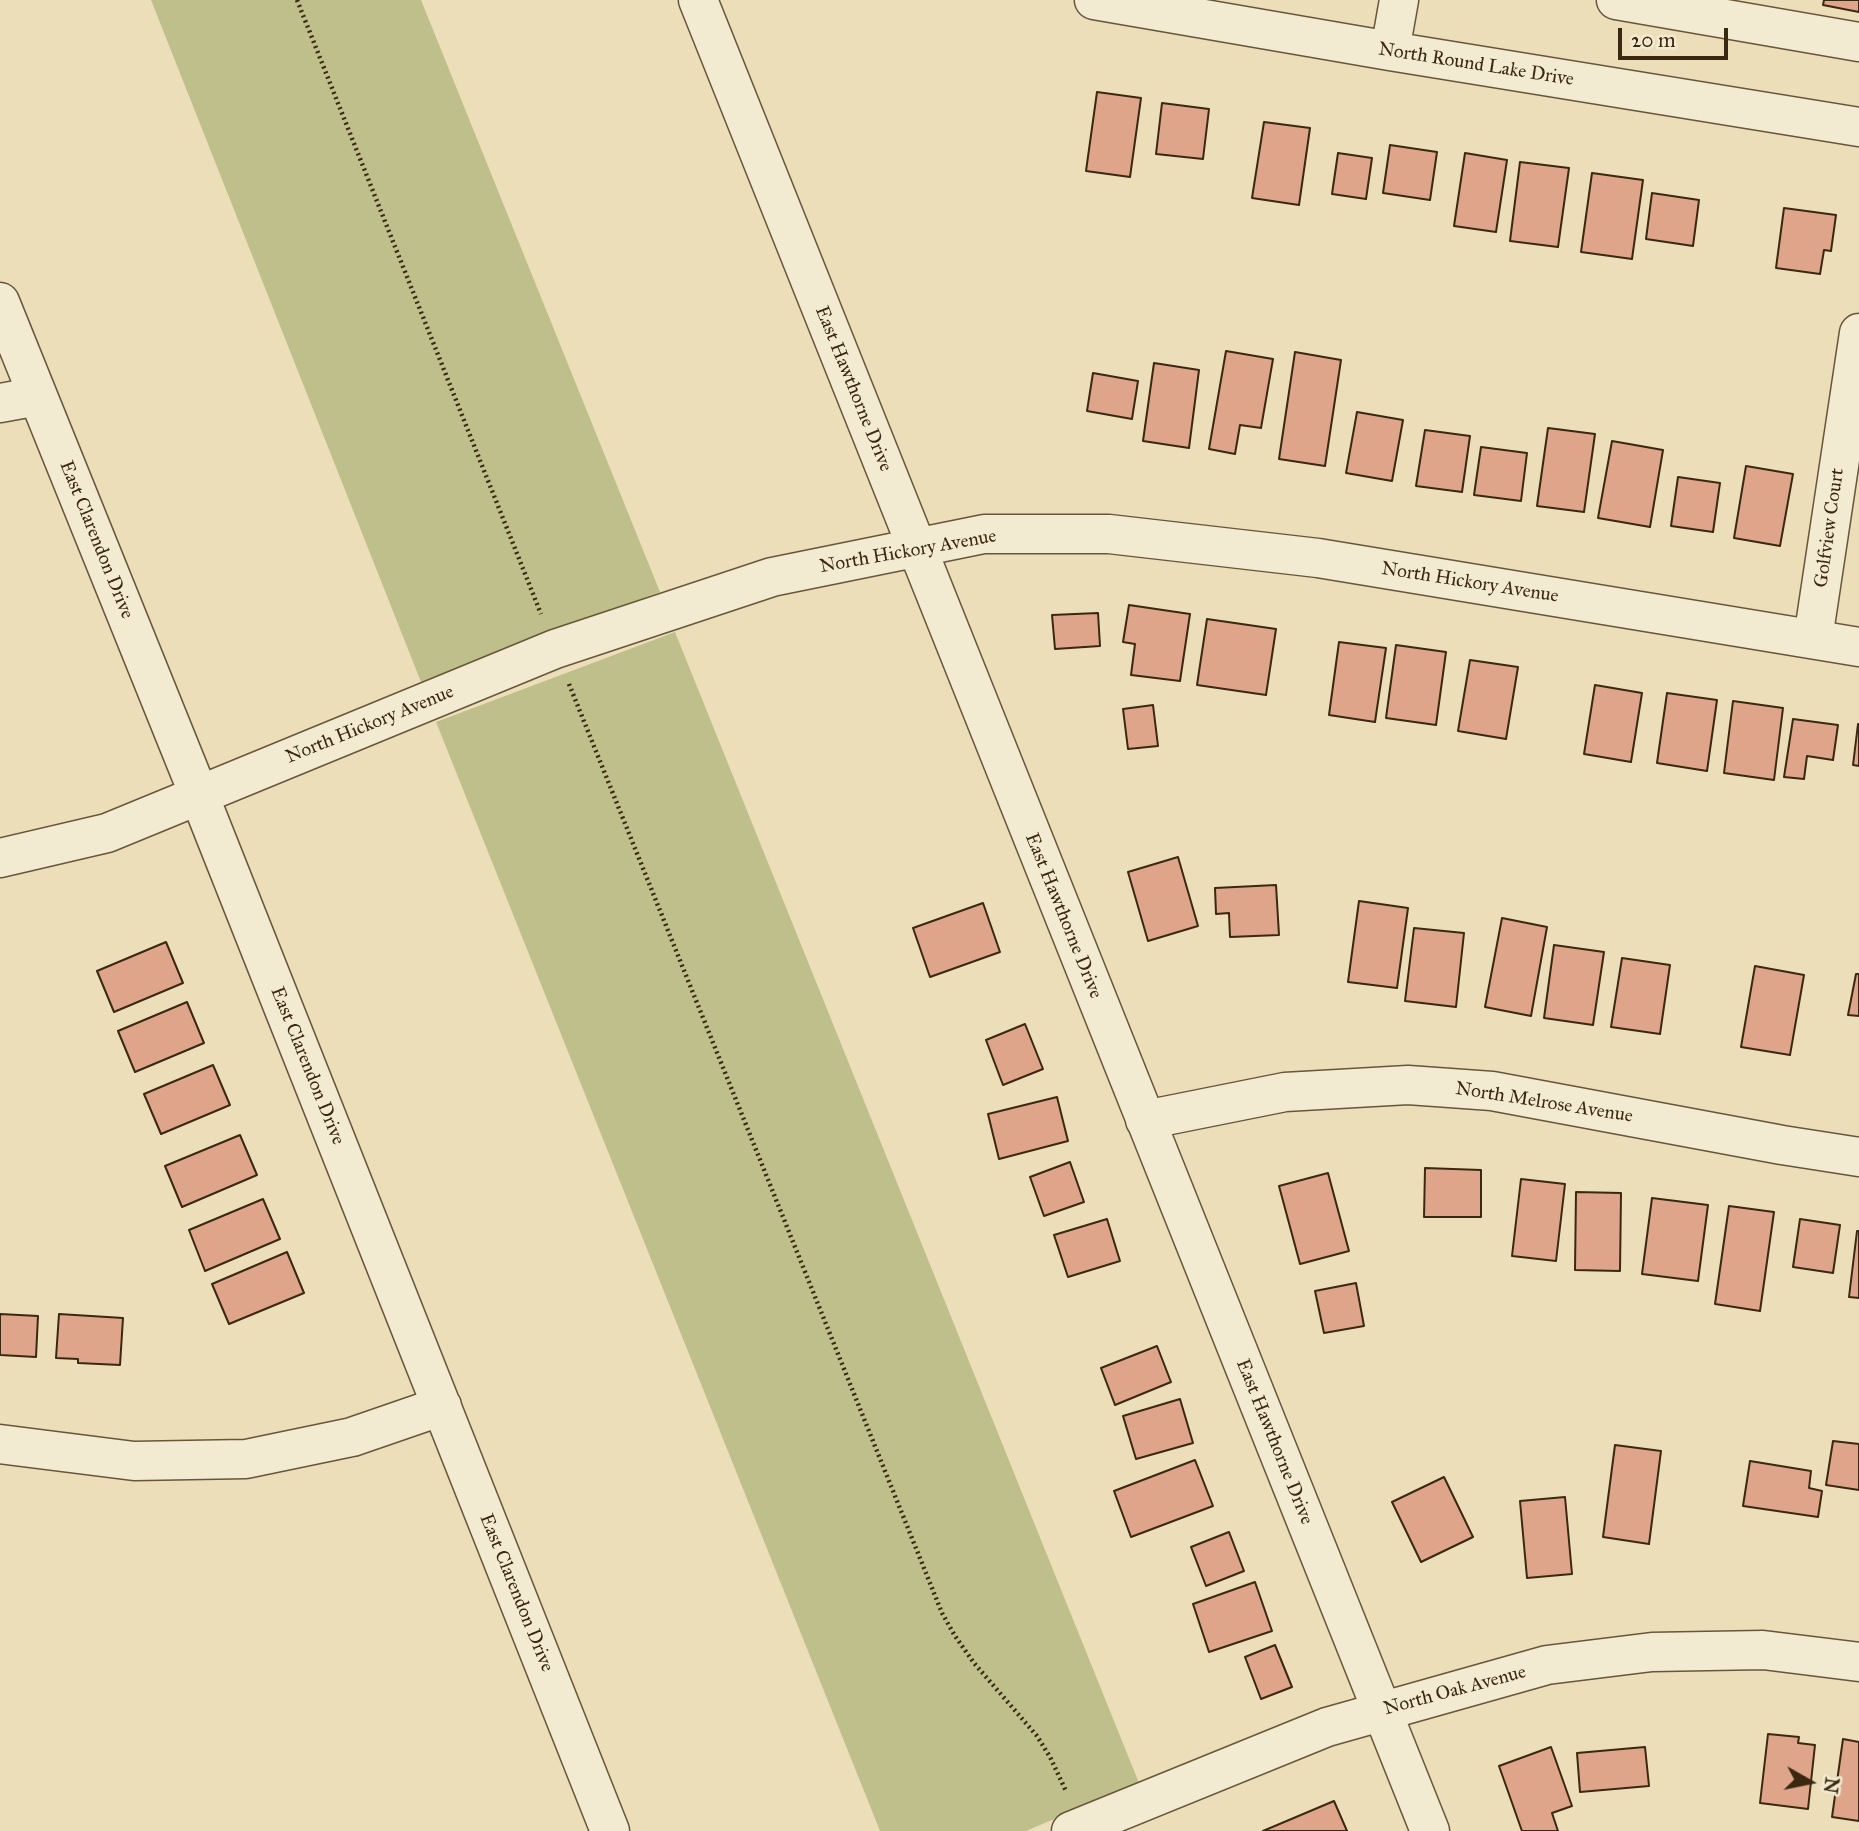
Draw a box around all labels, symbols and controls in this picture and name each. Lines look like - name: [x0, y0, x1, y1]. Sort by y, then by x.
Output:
- scale bar: [1621, 14, 1731, 58]
- text: 20 m: [1631, 27, 1676, 53]
- street label: North Round Lake Drive: [1377, 38, 1575, 92]
- street label: East Hawthorne Drive: [809, 303, 897, 475]
- street label: East Clarendon Drive: [54, 458, 138, 622]
- street label: Golfview Court: [1810, 467, 1850, 589]
- street label: North Hickory Avenue: [818, 525, 998, 579]
- street label: North Hickory Avenue: [1380, 558, 1560, 608]
- street label: North Hickory Avenue: [283, 681, 457, 769]
- street label: East Hawthorne Drive: [1019, 830, 1107, 1002]
- street label: East Clarendon Drive: [265, 984, 349, 1148]
- street label: North Melrose Avenue: [1454, 1078, 1634, 1128]
- street label: East Hawthorne Drive: [1230, 1356, 1318, 1528]
- street label: East Clarendon Drive: [474, 1511, 558, 1675]
- street label: North Oak Avenue: [1381, 1661, 1529, 1721]
- north arrow: [1775, 1747, 1845, 1817]
- text: N: [1819, 1776, 1844, 1795]

